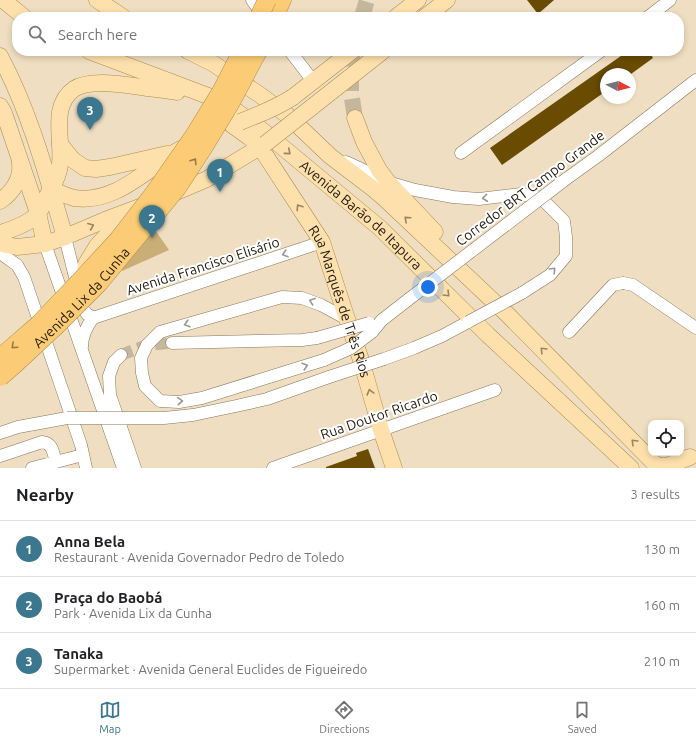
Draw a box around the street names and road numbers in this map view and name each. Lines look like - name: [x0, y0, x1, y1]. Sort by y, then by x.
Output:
- street label: Corredor BRT Campo Grande: [453, 127, 607, 249]
- street label: Avenida Barão de Itapura: [297, 157, 425, 273]
- street label: Rua Marquês de Três Rios: [305, 222, 374, 379]
- street label: Avenida Francisco Elisário: [124, 234, 282, 298]
- street label: Avenida Lix da Cunha: [30, 244, 133, 351]
- street label: Rua Doutor Ricardo: [318, 387, 440, 443]

